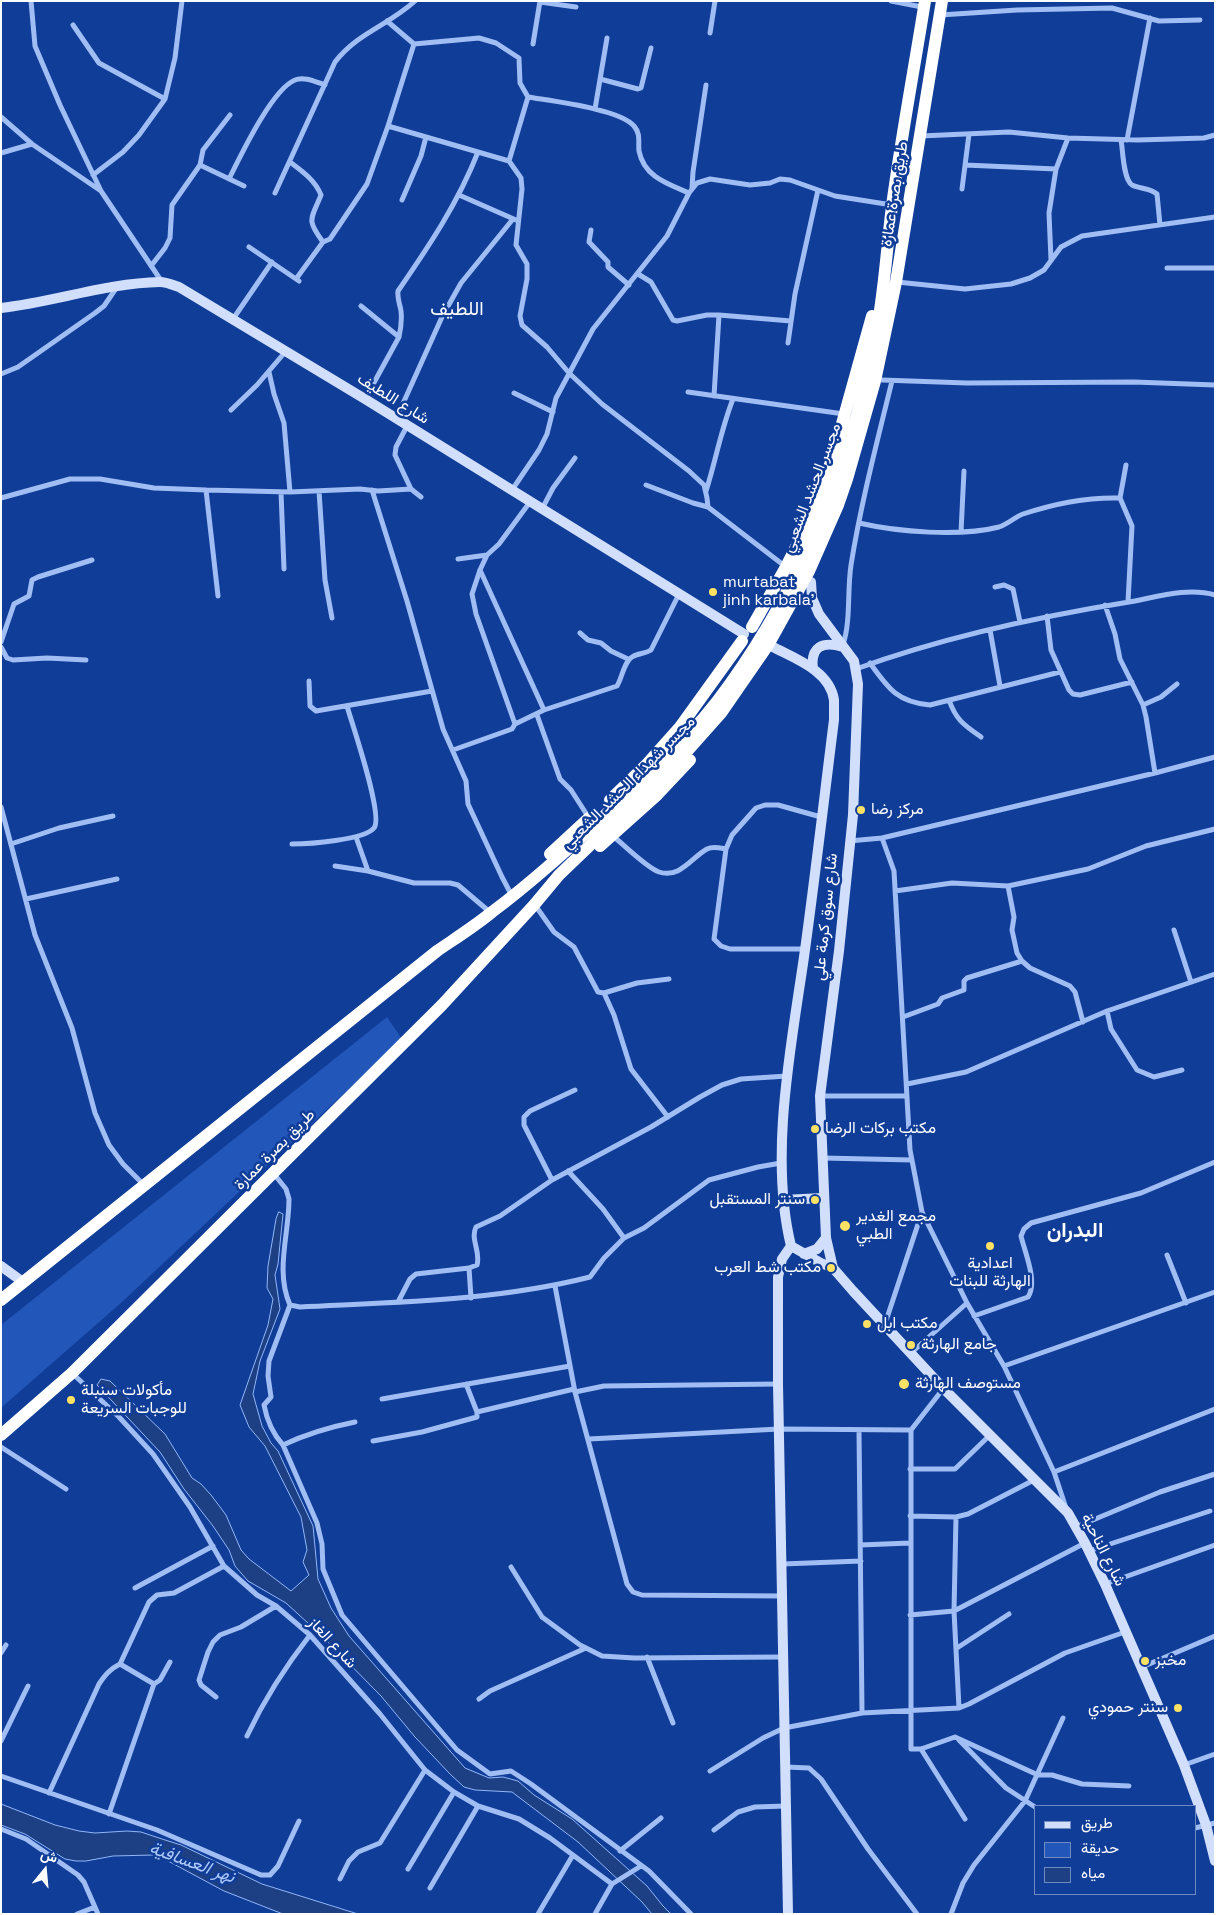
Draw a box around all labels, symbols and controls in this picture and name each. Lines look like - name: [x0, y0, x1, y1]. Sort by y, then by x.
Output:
- street label: طريق بصرة عمارة: [877, 140, 913, 248]
- district label: اللطيف: [430, 299, 484, 321]
- street label: شارع اللطيف: [353, 369, 433, 429]
- street label: مجسر الحشد الشعبي: [778, 421, 846, 555]
- place label: murtabat jinh karbala': [723, 573, 814, 611]
- marker: murtabat jinh karbala': [707, 586, 719, 598]
- street label: مجسر شهداء الحشد الشعبي: [558, 712, 700, 854]
- place label: مركز رضا: [871, 800, 923, 820]
- marker: مركز رضا: [855, 804, 867, 816]
- street label: شارع سوق كرمة علي: [810, 852, 842, 982]
- street label: طريق بصرة عمارة: [231, 1106, 319, 1194]
- place label: مكتب بركات الرضا: [825, 1119, 936, 1139]
- marker: مكتب بركات الرضا: [809, 1123, 821, 1135]
- place label: سنتر المستقبل: [710, 1190, 805, 1210]
- marker: سنتر المستقبل: [809, 1194, 821, 1206]
- place label: مجمع الغدير الطبي: [856, 1207, 936, 1245]
- district label: البدران: [1047, 1218, 1103, 1244]
- marker: مجمع الغدير الطبي: [838, 1219, 852, 1233]
- marker: اعدادية الهارثة للبنات: [984, 1240, 996, 1252]
- place label: اعدادية الهارثة للبنات: [949, 1254, 1031, 1292]
- place label: مكتب شط العرب: [714, 1258, 821, 1278]
- marker: مكتب شط العرب: [825, 1262, 837, 1274]
- place label: مكتب ابل: [877, 1314, 938, 1334]
- marker: مكتب ابل: [861, 1318, 873, 1330]
- place label: جامع الهارثة: [921, 1335, 997, 1355]
- marker: جامع الهارثة: [905, 1339, 917, 1351]
- place label: مستوصف الهارثة: [915, 1374, 1021, 1394]
- marker: مستوصف الهارثة: [897, 1377, 911, 1391]
- place label: مأكولات سنبلة للوجبات السريعة: [81, 1381, 187, 1419]
- marker: مأكولات سنبلة للوجبات السريعة: [65, 1394, 77, 1406]
- street label: شارع الناحية: [1077, 1510, 1129, 1590]
- street label: شارع الغاز: [303, 1613, 361, 1673]
- place label: مخبز: [1155, 1651, 1186, 1671]
- marker: مخبز: [1139, 1655, 1151, 1667]
- place label: سنتر حمودي: [1088, 1698, 1168, 1718]
- marker: سنتر حمودي: [1172, 1702, 1184, 1714]
- legend: [1034, 1805, 1196, 1895]
- text: طريق: [1081, 1813, 1113, 1832]
- water label: نهر العسافية: [146, 1838, 238, 1888]
- text: حديقة: [1081, 1838, 1119, 1857]
- north arrow: [20, 1845, 70, 1895]
- text: ش: [39, 1845, 60, 1867]
- text: مياه: [1081, 1863, 1105, 1882]

